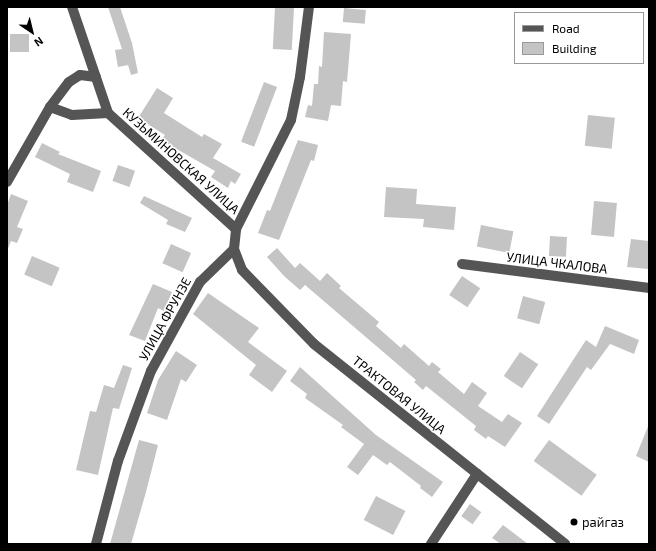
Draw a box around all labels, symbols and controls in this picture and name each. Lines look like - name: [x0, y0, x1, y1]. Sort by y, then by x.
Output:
- north arrow: [12, 12, 52, 52]
- legend: [514, 12, 644, 64]
- text: Road: [552, 21, 580, 35]
- text: N: [32, 35, 46, 50]
- text: Building: [552, 41, 596, 55]
- street label: КУЗЬМИНОВСКАЯ УЛИЦА: [120, 105, 242, 217]
- street label: УЛИЦА ЧКАЛОВА: [506, 249, 608, 277]
- street label: УЛИЦА ФРУНЗЕ: [136, 275, 194, 363]
- street label: ТРАКТОВАЯ УЛИЦА: [349, 353, 449, 437]
- place label: райгаз: [582, 514, 624, 530]
- marker: райгаз: [569, 517, 579, 527]

